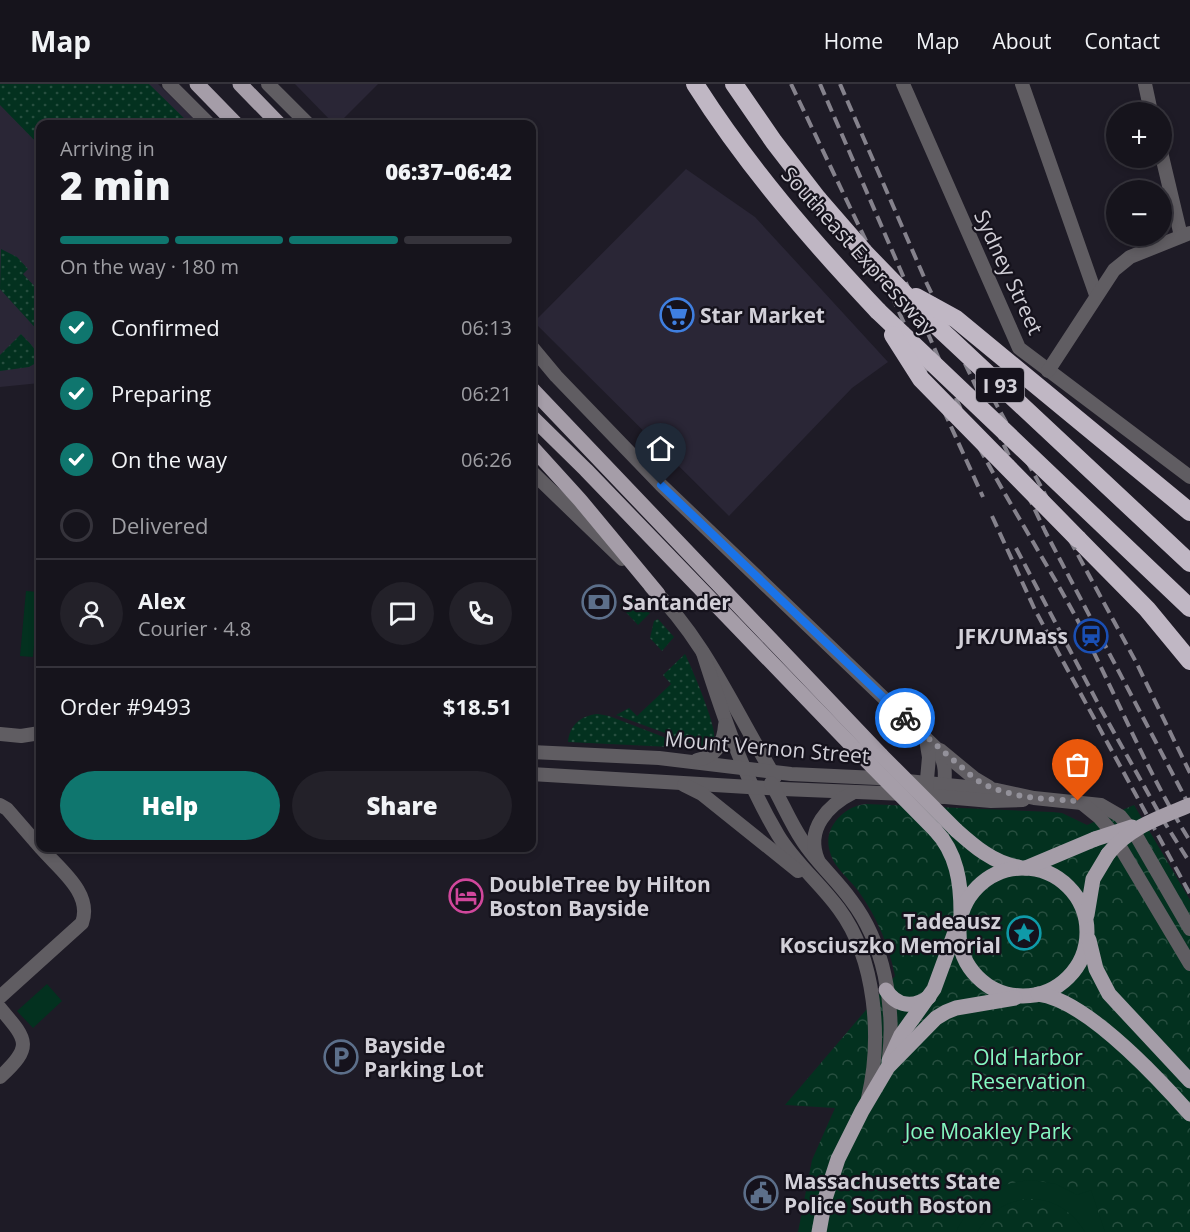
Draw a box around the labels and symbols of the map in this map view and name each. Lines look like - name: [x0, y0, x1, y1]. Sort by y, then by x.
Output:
- street label: Southeast Expressway: [776, 161, 943, 342]
- street label: Sydney Street: [968, 205, 1050, 339]
- supermarket icon: Star Market: [659, 297, 695, 333]
- place label: Star Market: [700, 301, 825, 329]
- road number: I 93: [976, 368, 1024, 402]
- pin: [635, 423, 686, 485]
- bank icon: Santander: [581, 584, 617, 620]
- place label: Santander: [622, 588, 731, 616]
- station icon: JFK/UMass: [1073, 618, 1109, 654]
- place label: JFK/UMass: [956, 622, 1068, 650]
- courier: [875, 688, 935, 748]
- street label: Mount Vernon Street: [663, 724, 871, 770]
- pin: [1052, 739, 1103, 801]
- place label: DoubleTree by Hilton Boston Bayside: [489, 870, 711, 922]
- hotel icon: DoubleTree by Hilton Boston Bayside: [448, 878, 484, 914]
- place label: Tadeausz Kosciuszko Memorial: [780, 907, 1001, 959]
- place icon: Tadeausz Kosciuszko Memorial: [1006, 915, 1042, 951]
- place label: Bayside Parking Lot: [364, 1031, 484, 1083]
- parking icon: Bayside Parking Lot: [323, 1039, 359, 1075]
- park label: Old Harbor Reservation: [970, 1043, 1086, 1095]
- park label: Joe Moakley Park: [903, 1117, 1071, 1145]
- place label: Massachusetts State Police South Boston: [784, 1167, 1000, 1219]
- public building icon: Massachusetts State Police South Boston: [743, 1175, 779, 1211]

